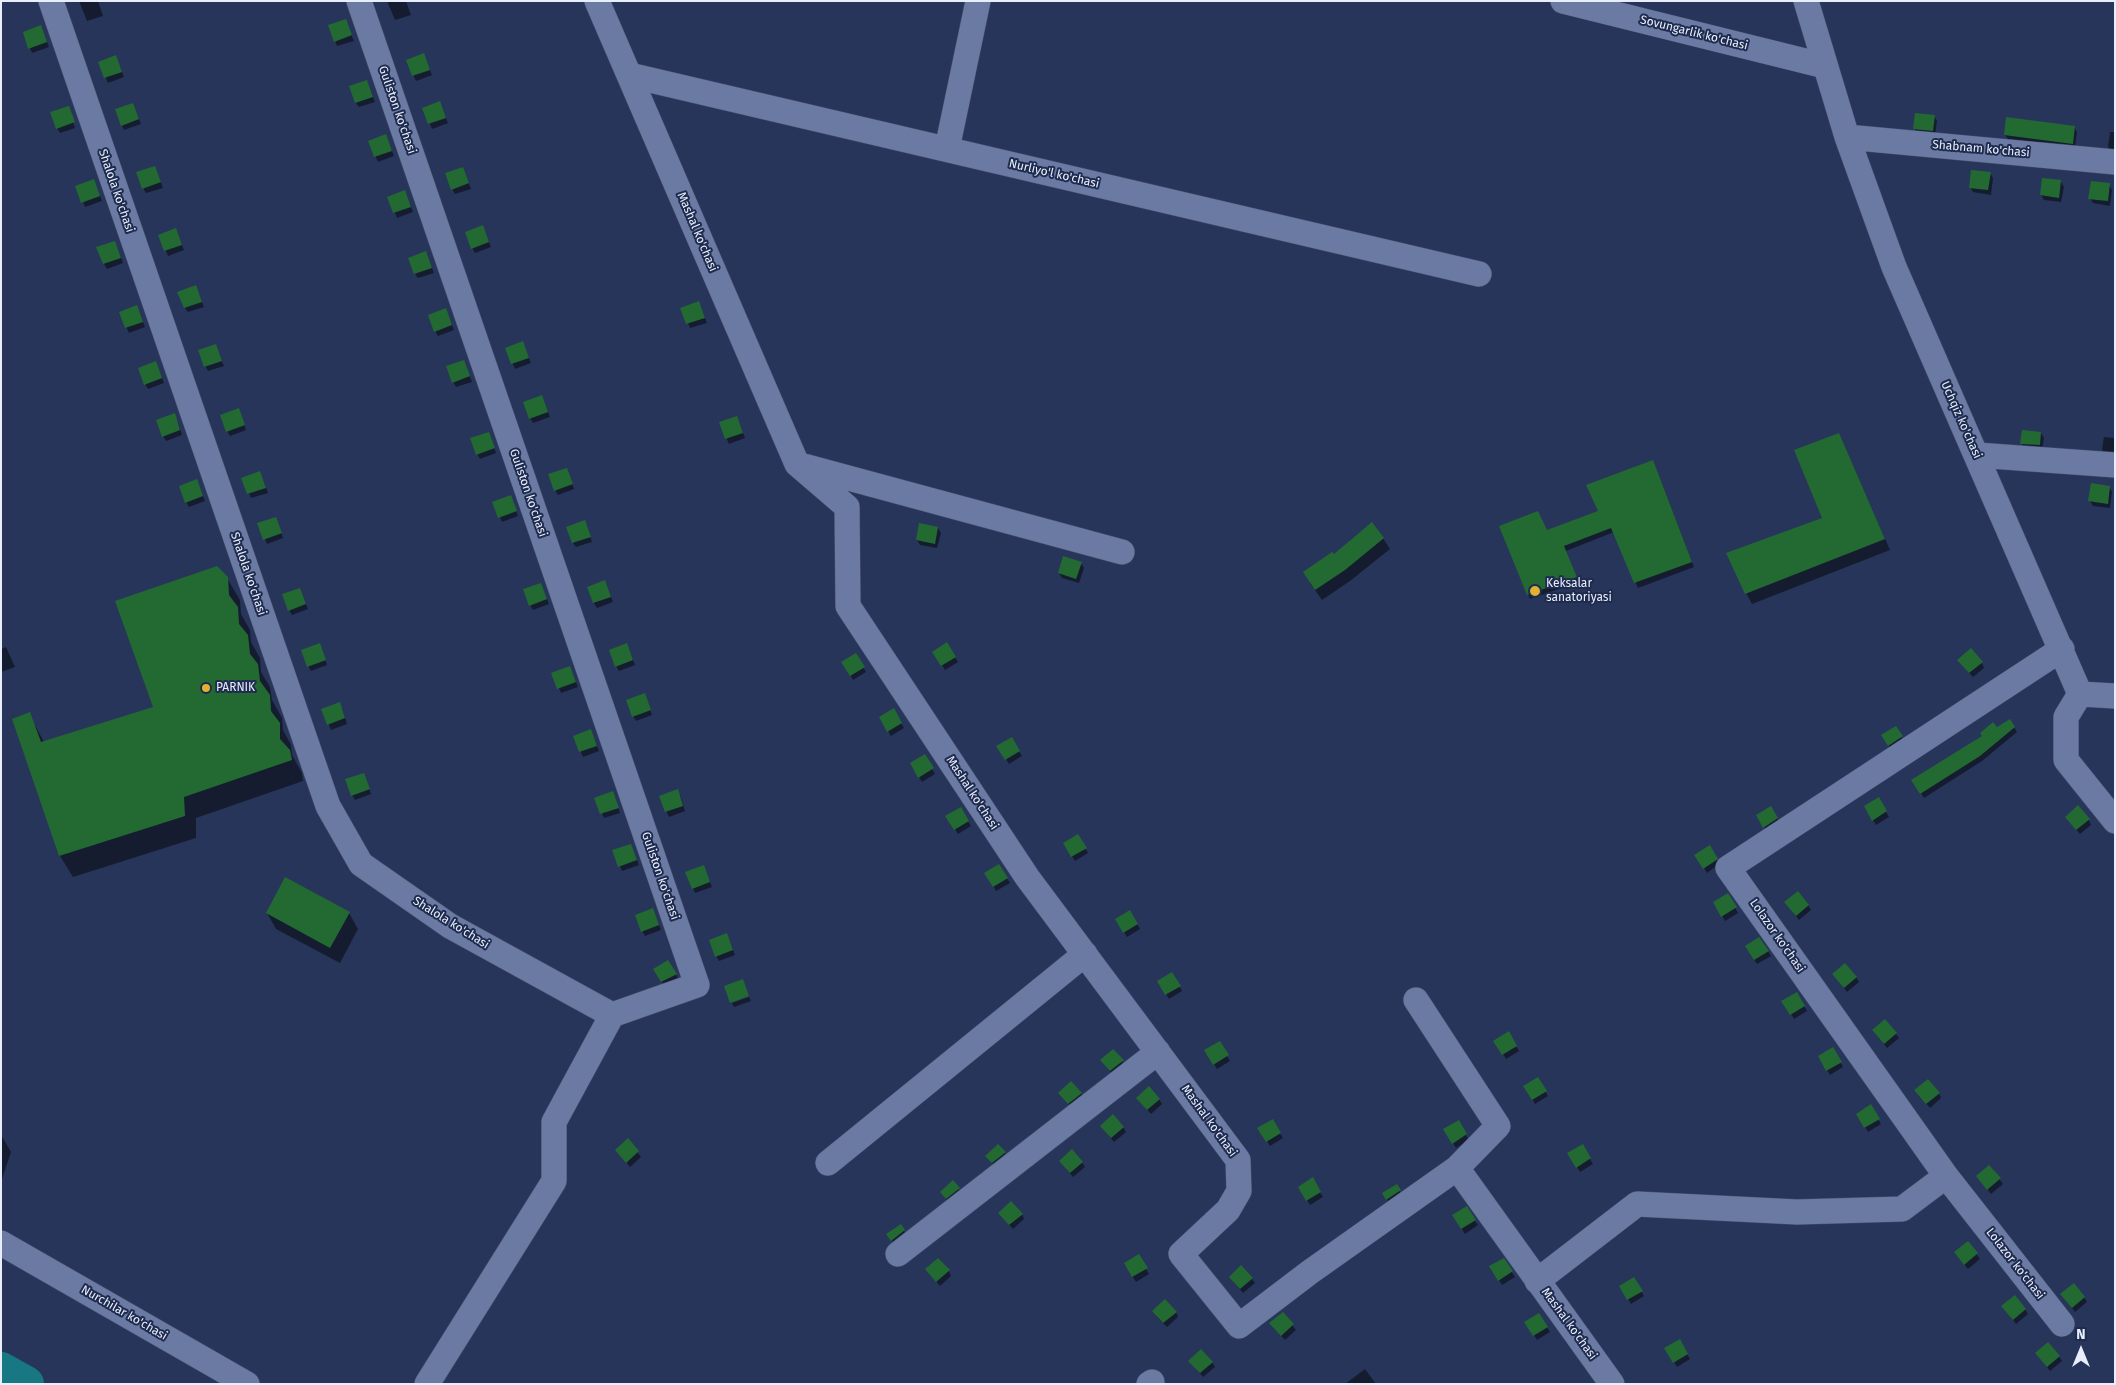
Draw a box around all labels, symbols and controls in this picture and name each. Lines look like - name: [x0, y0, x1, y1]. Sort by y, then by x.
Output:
- street label: Sovungarlik ko'chasi: [1639, 13, 1749, 53]
- street label: Guliston ko'chasi: [375, 64, 419, 156]
- street label: Shabnam ko'chasi: [1932, 138, 2030, 160]
- street label: Shalola ko'chasi: [95, 147, 137, 235]
- street label: Nurliyo'l ko'chasi: [1007, 157, 1101, 191]
- street label: Mashal ko'chasi: [674, 190, 720, 274]
- street label: Uchqiz ko'chasi: [1937, 379, 1985, 461]
- street label: Guliston ko'chasi: [506, 447, 550, 539]
- street label: Shalola ko'chasi: [227, 530, 269, 618]
- place label: Keksalar sanatoriyasi: [1546, 577, 1612, 605]
- marker: Keksalar sanatoriyasi: [1528, 584, 1542, 598]
- place label: PARNIK: [216, 681, 255, 695]
- marker: PARNIK: [200, 682, 212, 694]
- street label: Mashal ko'chasi: [943, 753, 1001, 833]
- street label: Guliston ko'chasi: [638, 830, 682, 922]
- street label: Shalola ko'chasi: [410, 894, 492, 952]
- street label: Lolazor ko'chasi: [1746, 897, 1808, 975]
- street label: Mashal ko'chasi: [1178, 1082, 1240, 1160]
- street label: Lolazor ko'chasi: [1983, 1226, 2047, 1302]
- street label: Nurchilar ko'chasi: [78, 1283, 170, 1343]
- street label: Mashal ko'chasi: [1538, 1285, 1600, 1363]
- north arrow: [2056, 1325, 2106, 1375]
- text: N: [2076, 1326, 2086, 1343]

